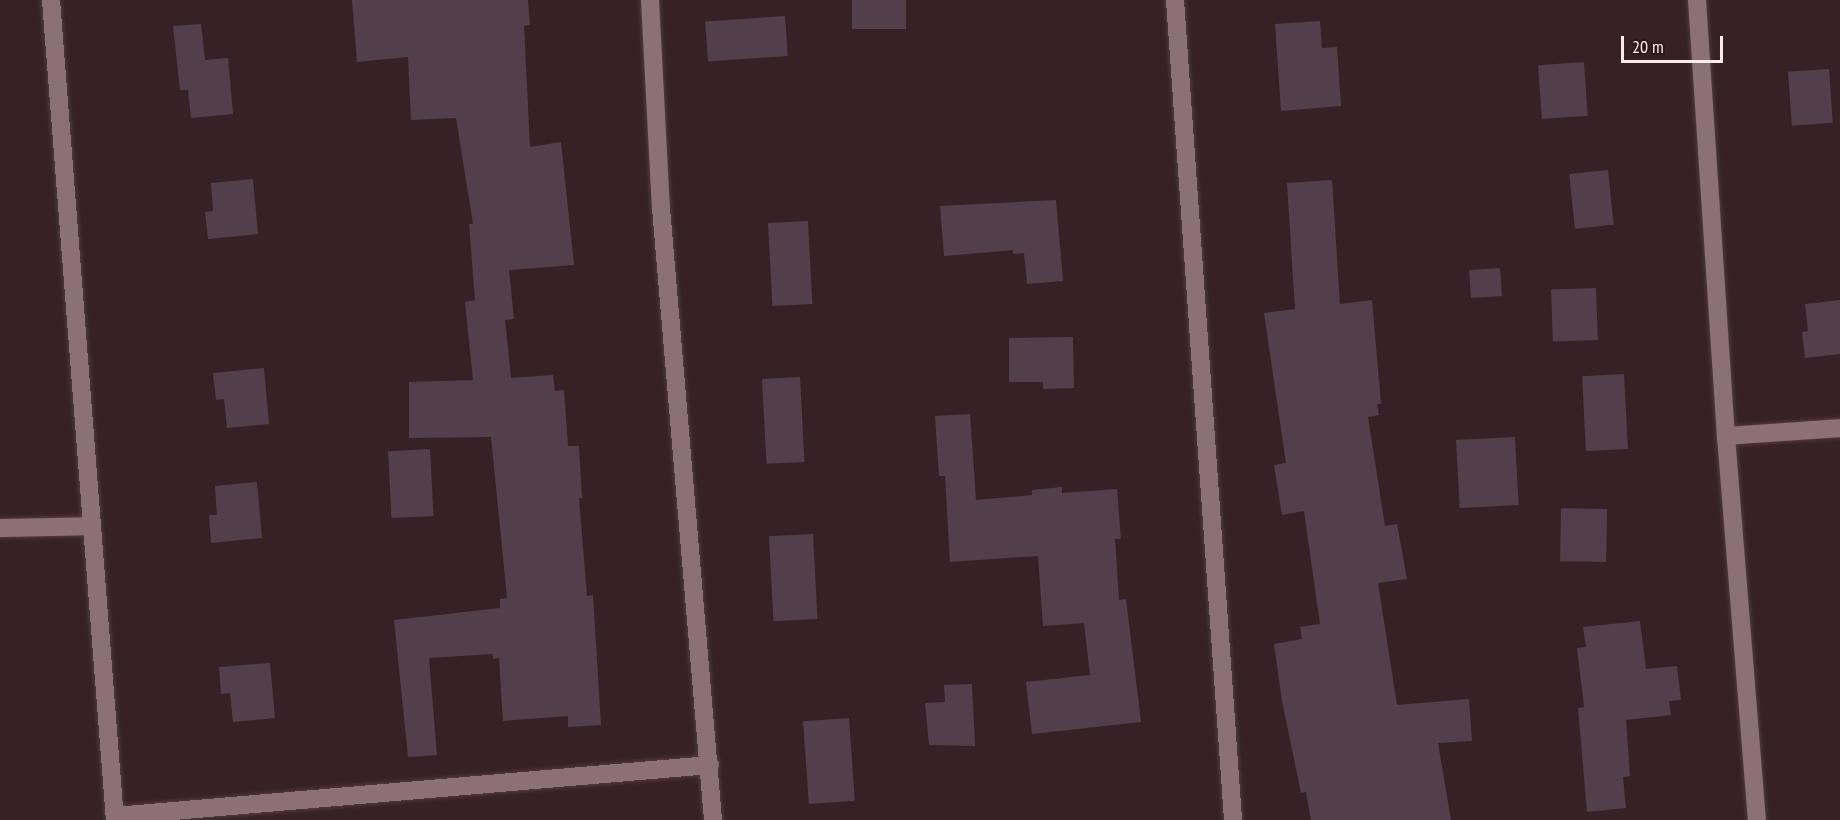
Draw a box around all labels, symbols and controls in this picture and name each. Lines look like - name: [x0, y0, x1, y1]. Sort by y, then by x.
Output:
- scale bar: [1624, 24, 1726, 62]
- text: 20 m: [1632, 35, 1664, 58]

